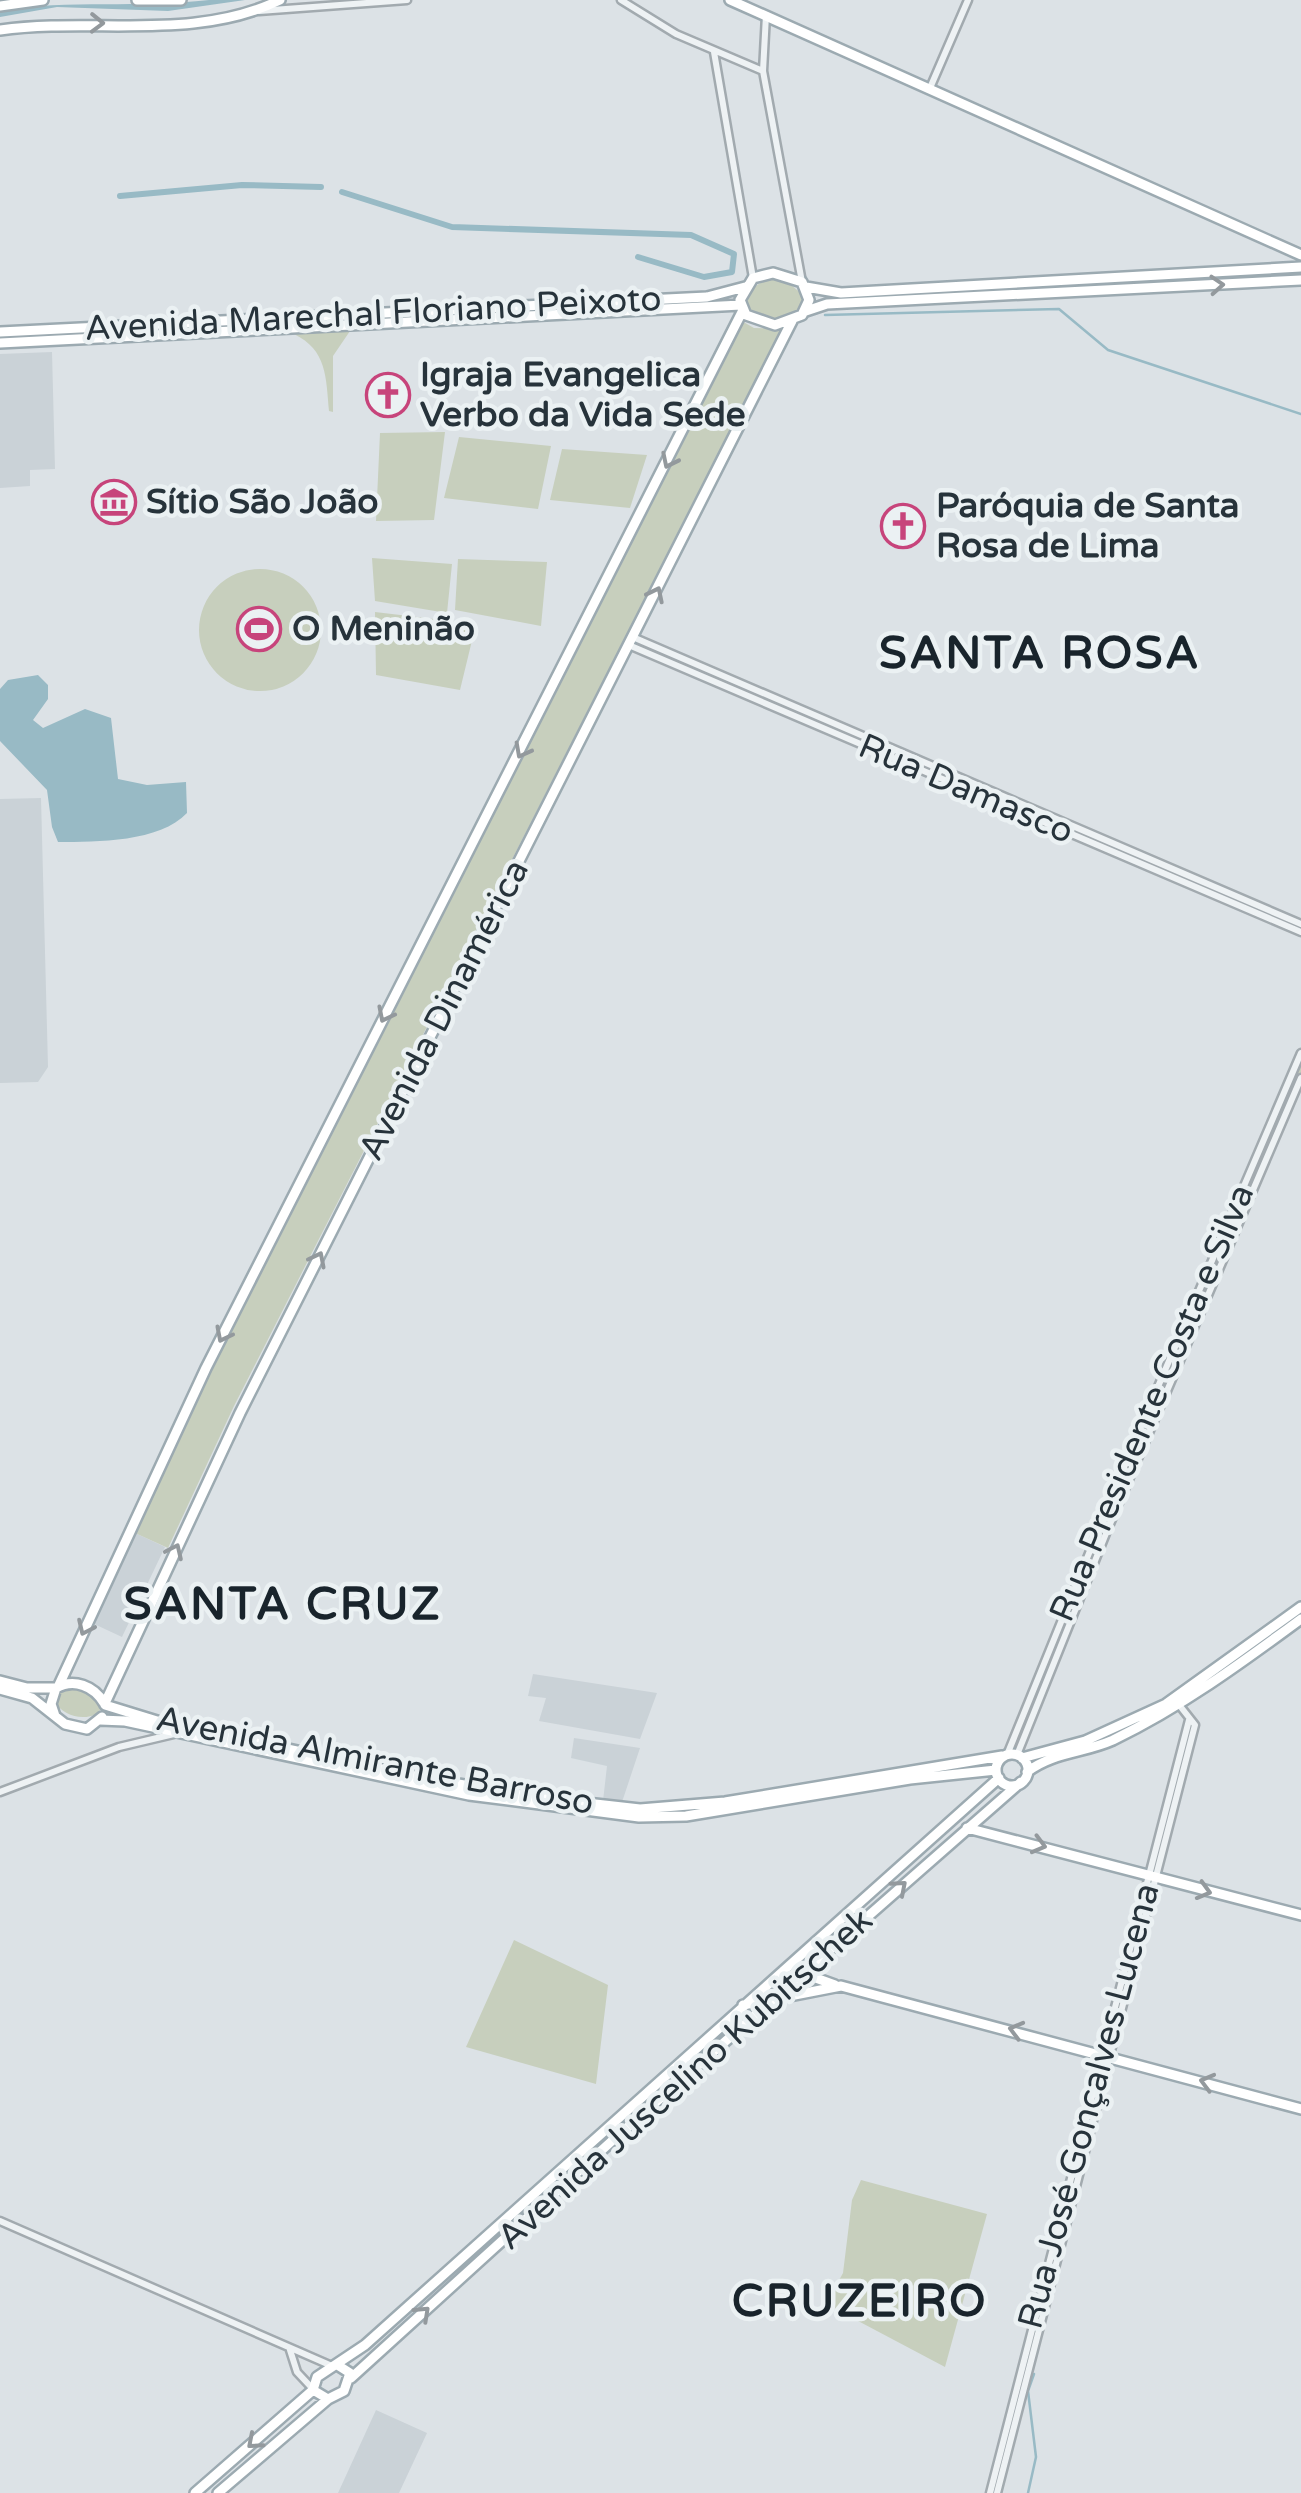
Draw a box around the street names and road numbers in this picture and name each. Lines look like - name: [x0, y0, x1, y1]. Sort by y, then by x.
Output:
- street label: Avenida Marechal Floriano Peixoto: [84, 278, 662, 350]
- street label: Rua Damasco: [852, 725, 1080, 853]
- street label: Avenida Dinamérica: [350, 853, 538, 1167]
- street label: Rua Presidente Costa e Silva: [1041, 1178, 1263, 1628]
- street label: Avenida Almirante Barroso: [153, 1698, 597, 1824]
- street label: Rua José Gonçalves Lucena: [1009, 1879, 1169, 2333]
- street label: Avenida Juscelino Kubitschek: [489, 1899, 881, 2259]

